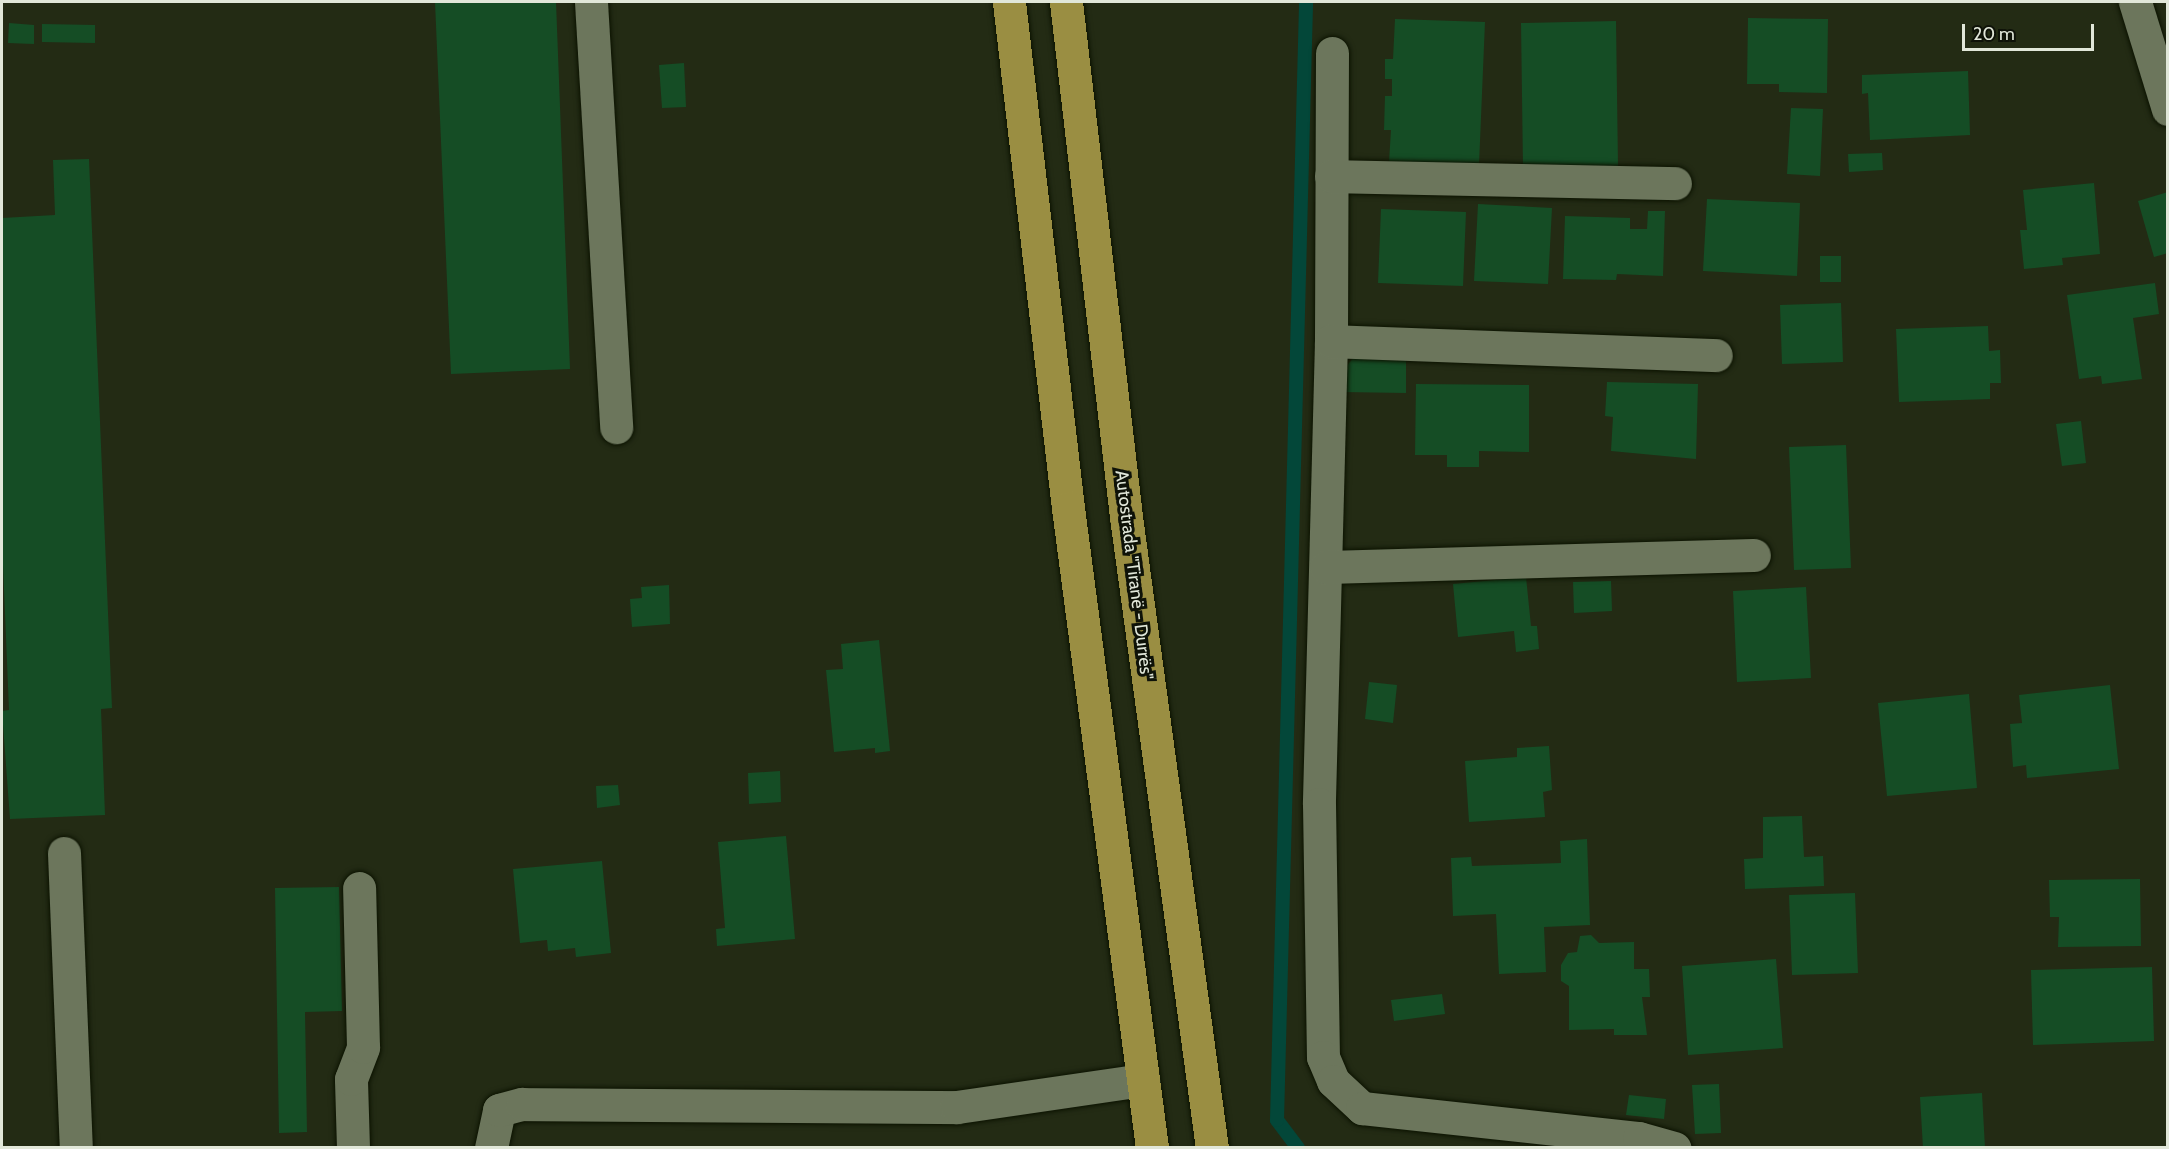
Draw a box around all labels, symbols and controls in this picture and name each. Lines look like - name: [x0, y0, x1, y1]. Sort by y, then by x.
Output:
- scale bar: [1965, 12, 2097, 50]
- text: 20 m: [1973, 23, 2015, 45]
- street label: Autostrada "Tiranë - Durrës": [1110, 469, 1158, 681]

